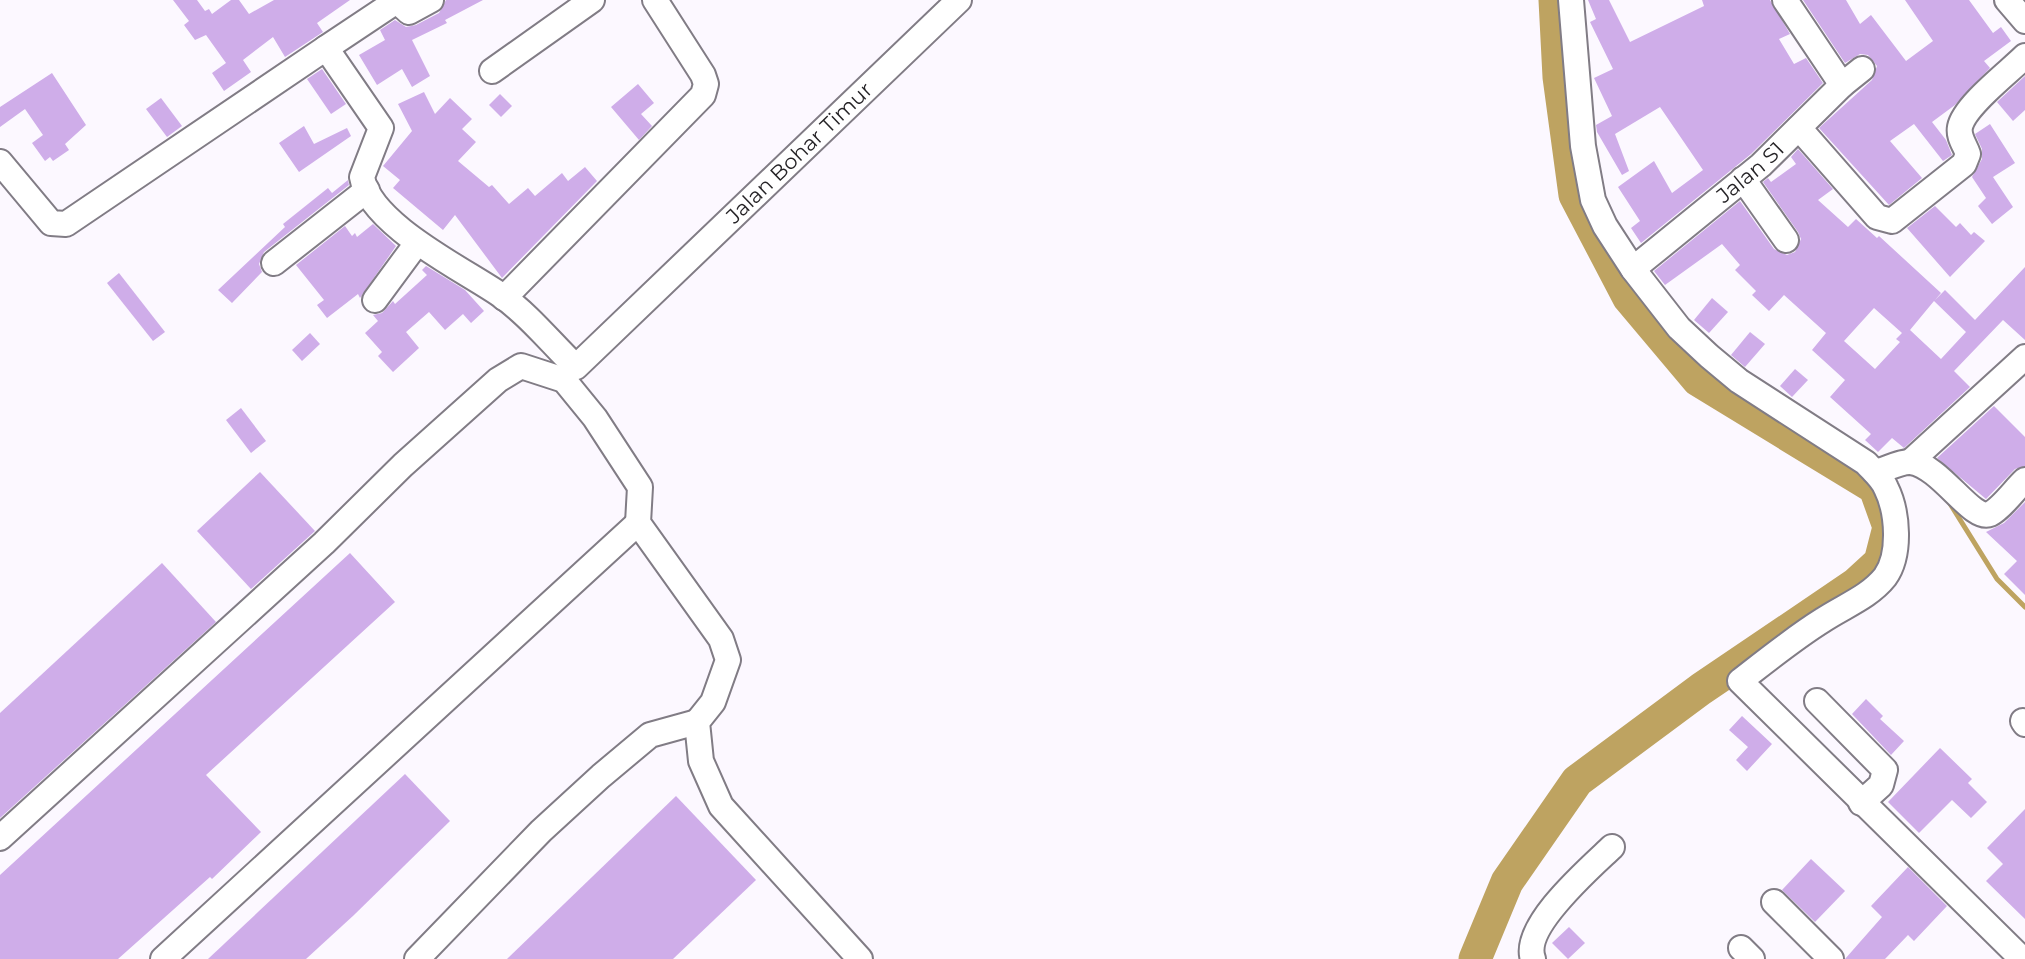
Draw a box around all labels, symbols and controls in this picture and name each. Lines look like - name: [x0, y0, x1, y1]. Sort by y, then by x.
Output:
- street label: Jalan Bohar Timur: [720, 77, 877, 229]
- street label: Jalan S1: [1711, 136, 1789, 209]

